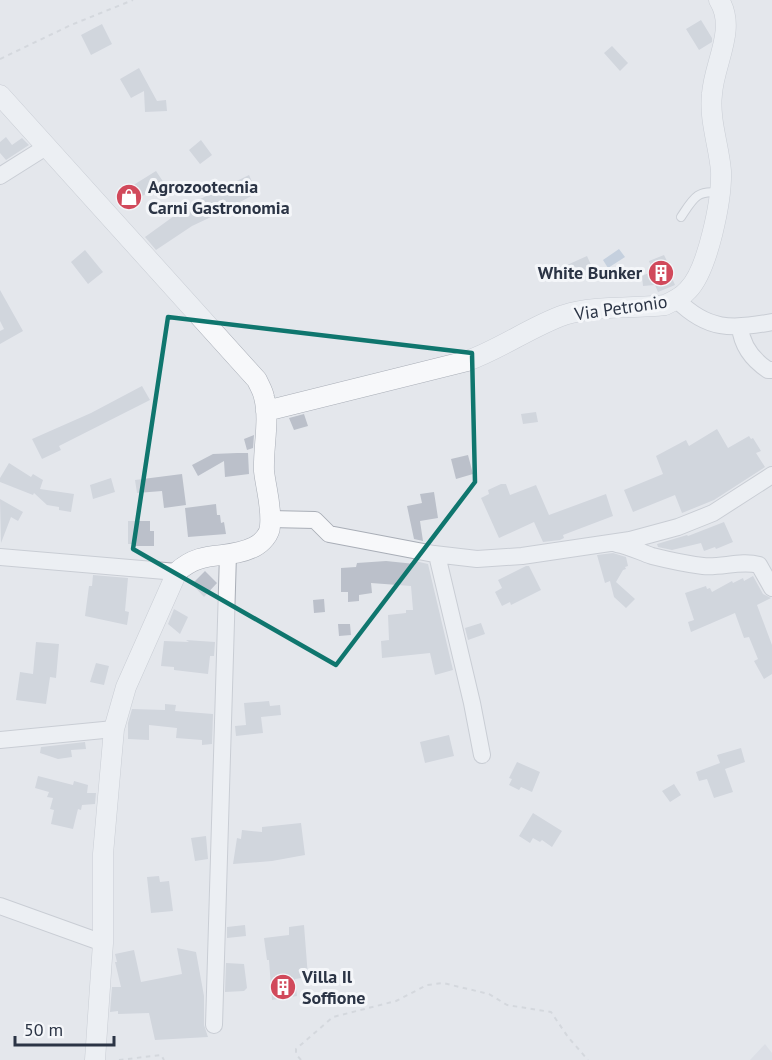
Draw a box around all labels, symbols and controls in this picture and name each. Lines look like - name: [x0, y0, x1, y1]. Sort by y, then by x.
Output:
- place label: Agrozootecnia Carni Gastronomia: [148, 175, 290, 219]
- shop icon: Agrozootecnia Carni Gastronomia: [114, 182, 144, 212]
- building icon: White Bunker: [646, 258, 676, 288]
- place label: White Bunker: [538, 261, 643, 284]
- street label: Via Petronio: [572, 290, 669, 326]
- place label: Villa Il Soffione: [301, 965, 365, 1009]
- building icon: Villa Il Soffione: [268, 972, 298, 1002]
- scale bar: [15, 1009, 114, 1047]
- text: 50 m: [24, 1018, 63, 1041]

